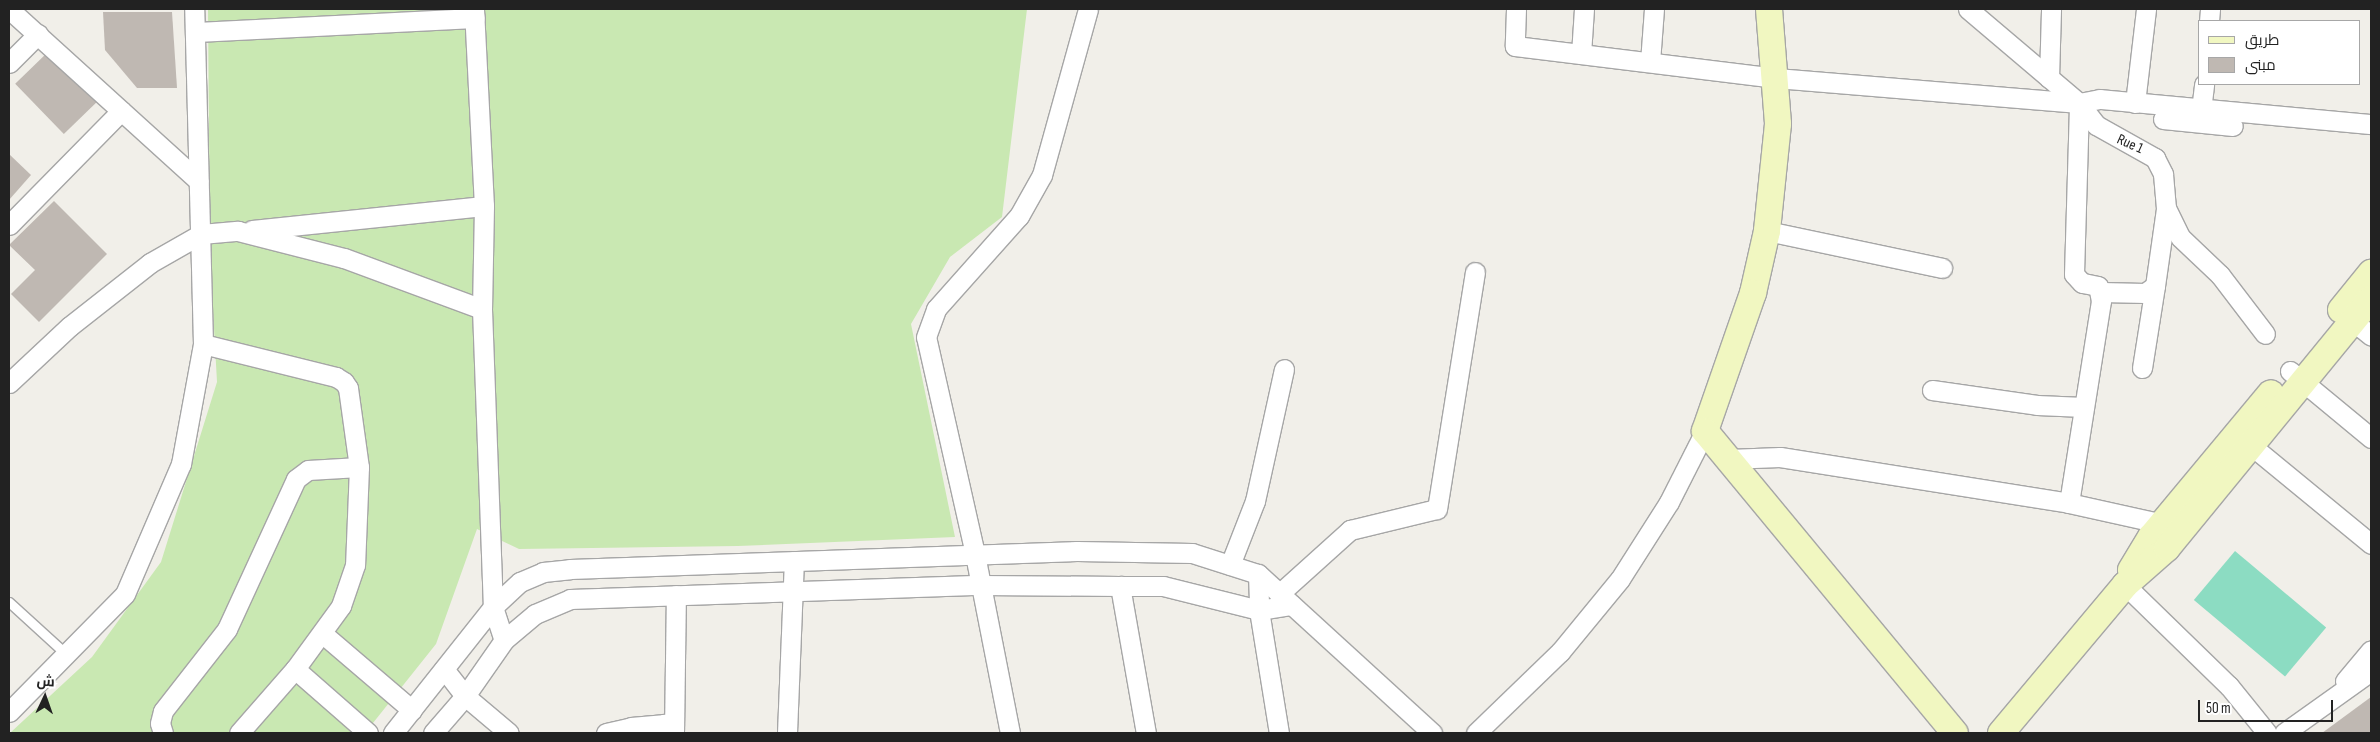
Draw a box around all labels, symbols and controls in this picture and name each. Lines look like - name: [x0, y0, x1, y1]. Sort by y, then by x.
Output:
- legend: [2198, 20, 2360, 85]
- text: طريق: [2245, 31, 2279, 50]
- text: مبنى: [2245, 56, 2276, 75]
- street label: Rue 1: [2114, 130, 2146, 158]
- north arrow: [20, 672, 70, 722]
- text: ش: [36, 673, 55, 690]
- scale bar: [2200, 690, 2335, 722]
- text: 50 m: [2206, 699, 2231, 718]

